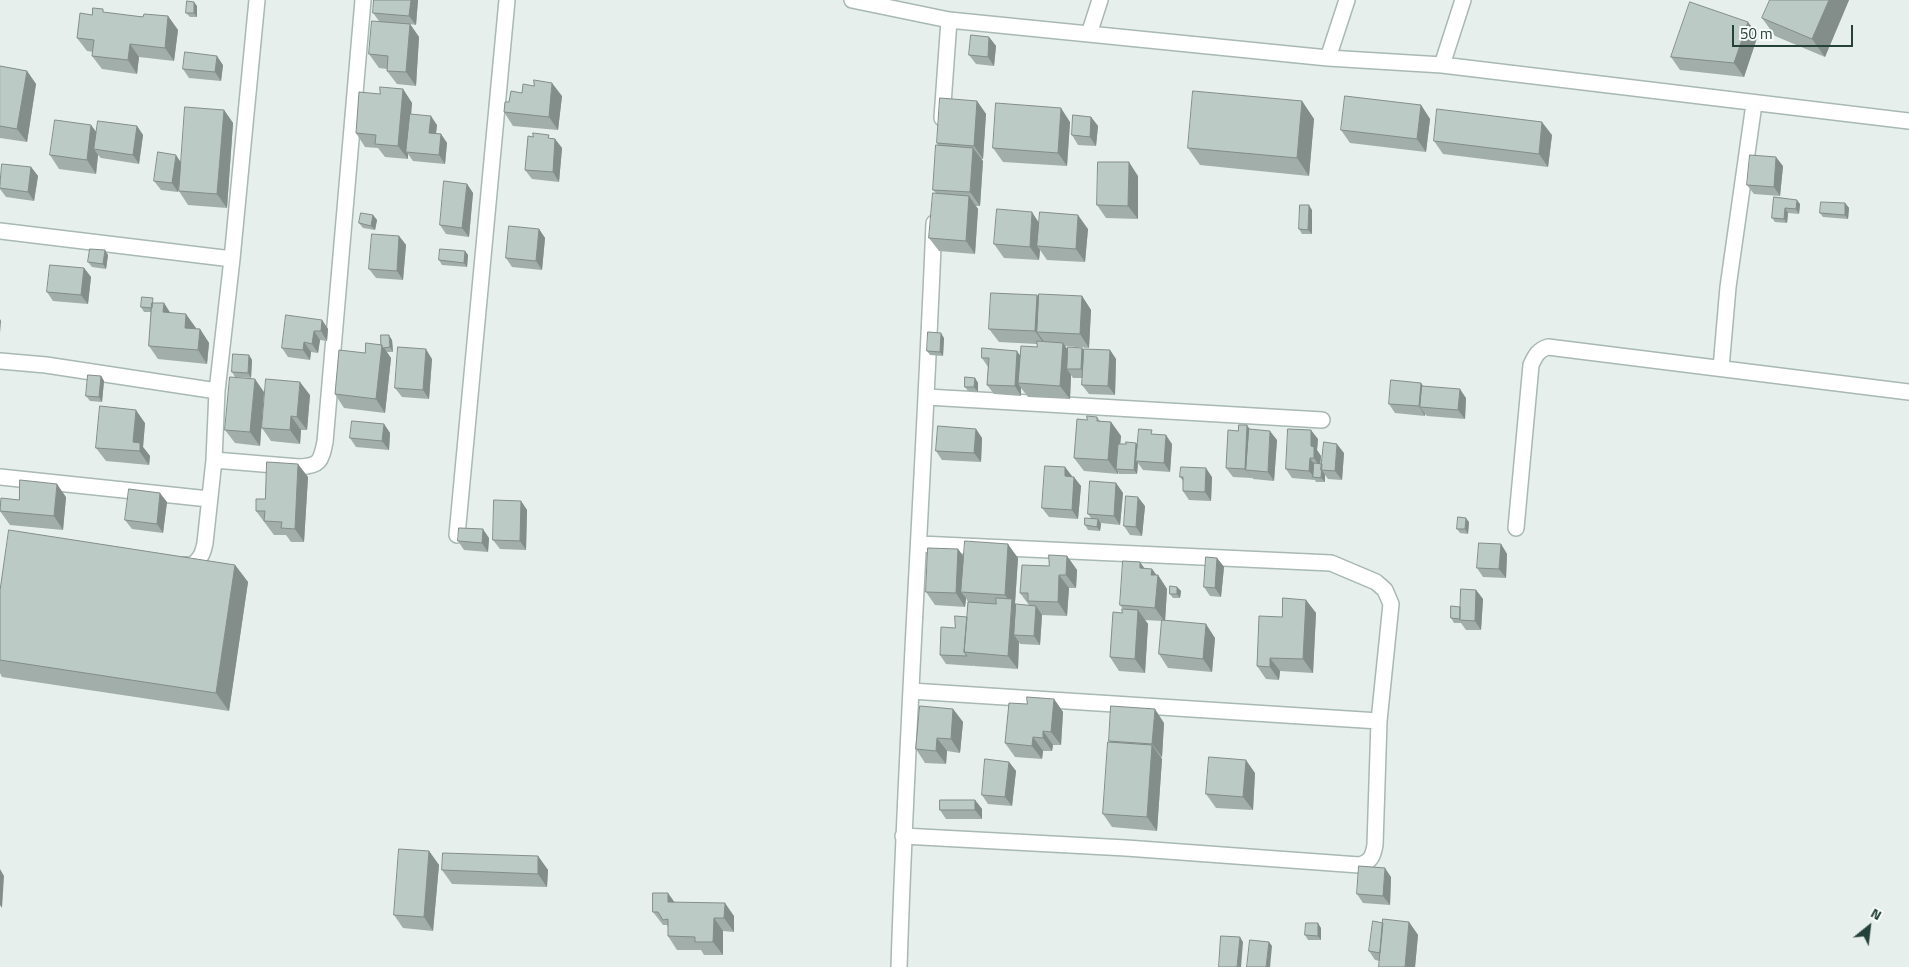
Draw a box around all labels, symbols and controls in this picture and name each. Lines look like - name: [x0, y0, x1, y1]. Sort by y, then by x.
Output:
- scale bar: [1734, 15, 1855, 47]
- text: 50 m: [1740, 22, 1773, 45]
- north arrow: [1844, 902, 1894, 952]
- text: N: [1867, 902, 1886, 925]

